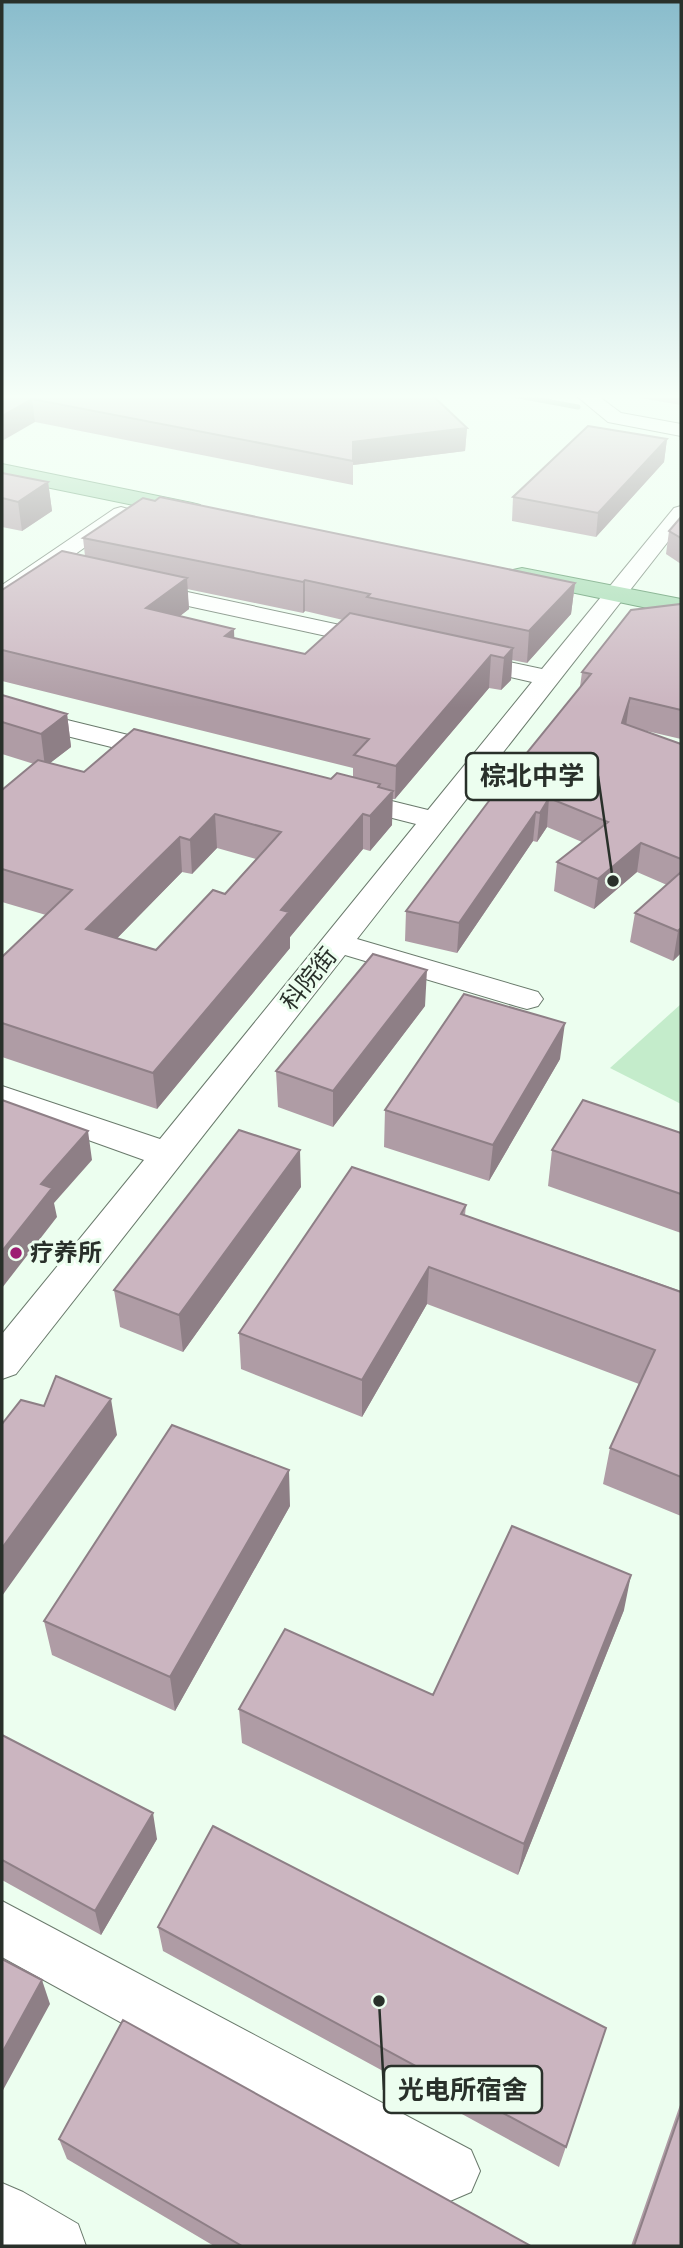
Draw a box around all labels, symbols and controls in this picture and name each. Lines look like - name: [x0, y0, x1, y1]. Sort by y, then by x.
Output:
- callout: 棕北中学: [466, 753, 598, 800]
- text: 棕北中学: [480, 760, 584, 791]
- street label: 科院街: [275, 942, 343, 1016]
- place label: 疗养所: [30, 1238, 102, 1267]
- marker: 疗养所: [8, 1245, 24, 1261]
- callout: 光电所宿舍: [384, 2066, 542, 2113]
- text: 光电所宿舍: [398, 2074, 528, 2105]

